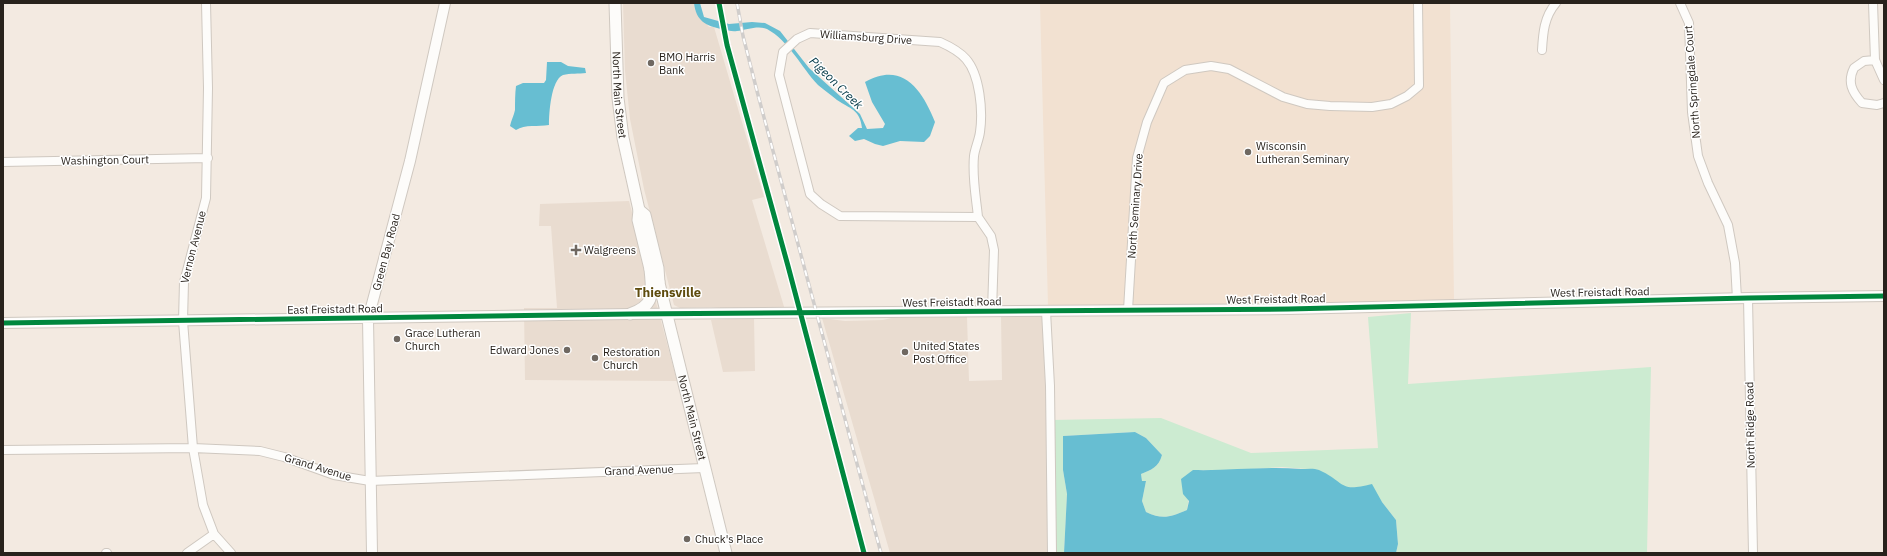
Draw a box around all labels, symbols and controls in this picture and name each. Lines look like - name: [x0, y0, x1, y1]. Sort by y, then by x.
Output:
- street label: North Springdale Court: [1681, 25, 1703, 139]
- street label: Williamsburg Drive: [819, 27, 913, 47]
- place label: BMO Harris Bank: [659, 50, 715, 77]
- street label: North Main Street: [610, 51, 630, 139]
- water label: Pigeon Creek: [806, 53, 867, 112]
- marker: BMO Harris Bank: [646, 58, 656, 68]
- place label: Wisconsin Lutheran Seminary: [1256, 139, 1350, 166]
- marker: Wisconsin Lutheran Seminary: [1243, 147, 1253, 157]
- street label: Washington Court: [61, 152, 149, 168]
- street label: North Seminary Drive: [1124, 153, 1146, 259]
- street label: Vernon Avenue: [177, 209, 209, 285]
- street label: Green Bay Road: [369, 212, 403, 292]
- place label: Walgreens: [584, 243, 636, 257]
- marker: Walgreens: [571, 245, 581, 255]
- district label: Thiensville: [635, 284, 701, 301]
- street label: West Freistadt Road: [1550, 284, 1650, 300]
- street label: West Freistadt Road: [1226, 291, 1326, 307]
- street label: West Freistadt Road: [902, 294, 1002, 310]
- street label: East Freistadt Road: [287, 301, 383, 317]
- place label: Grace Lutheran Church: [405, 326, 481, 353]
- marker: Grace Lutheran Church: [392, 334, 402, 344]
- place label: United States Post Office: [913, 339, 980, 366]
- place label: Edward Jones: [490, 343, 559, 357]
- marker: Edward Jones: [562, 345, 572, 355]
- place label: Restoration Church: [603, 345, 660, 372]
- marker: United States Post Office: [900, 347, 910, 357]
- marker: Restoration Church: [590, 353, 600, 363]
- street label: North Main Street: [675, 373, 710, 462]
- street label: North Ridge Road: [1742, 382, 1758, 468]
- street label: Grand Avenue: [283, 450, 353, 484]
- street label: Grand Avenue: [604, 462, 674, 478]
- place label: Chuck's Place: [695, 532, 763, 546]
- marker: Chuck's Place: [682, 534, 692, 544]

